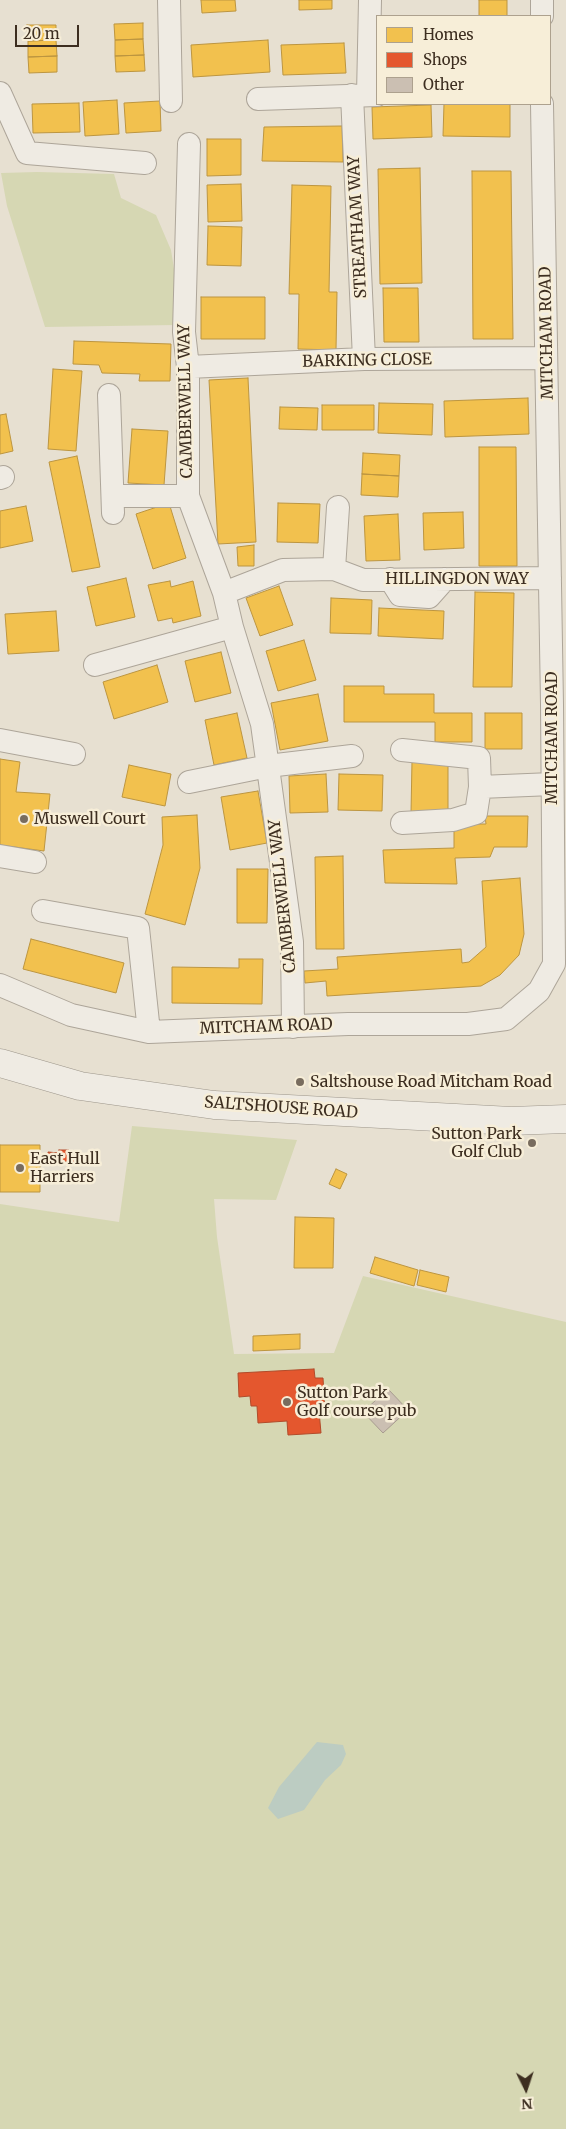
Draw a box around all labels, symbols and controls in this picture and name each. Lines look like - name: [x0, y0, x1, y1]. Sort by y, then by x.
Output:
- scale bar: [18, 15, 81, 47]
- legend: [376, 15, 551, 105]
- text: 20 m: [23, 24, 60, 43]
- text: Homes: [423, 25, 474, 44]
- text: Shops: [423, 50, 467, 69]
- text: Other: [423, 75, 464, 94]
- street label: STREATHAM WAY: [345, 155, 371, 299]
- street label: MITCHAM ROAD: [536, 266, 558, 400]
- street label: CAMBERWELL WAY: [175, 324, 197, 478]
- street label: BARKING CLOSE: [302, 350, 432, 372]
- street label: HILLINGDON WAY: [385, 569, 529, 589]
- street label: MITCHAM ROAD: [542, 671, 562, 805]
- place label: Muswell Court: [34, 809, 146, 829]
- marker: Muswell Court: [18, 813, 30, 825]
- street label: CAMBERWELL WAY: [265, 818, 301, 974]
- street label: MITCHAM ROAD: [199, 1015, 333, 1039]
- place label: Saltshouse Road Mitcham Road: [310, 1072, 552, 1092]
- marker: Saltshouse Road Mitcham Road: [294, 1076, 306, 1088]
- street label: SALTSHOUSE ROAD: [203, 1093, 359, 1123]
- place label: Sutton Park Golf Club: [431, 1124, 522, 1162]
- marker: Sutton Park Golf Club: [526, 1137, 538, 1149]
- place label: East Hull Harriers: [30, 1149, 100, 1187]
- marker: East Hull Harriers: [14, 1162, 26, 1174]
- place label: Sutton Park Golf course pub: [297, 1383, 416, 1421]
- marker: Sutton Park Golf course pub: [281, 1396, 293, 1408]
- north arrow: [501, 2064, 551, 2114]
- text: N: [521, 2095, 533, 2113]

